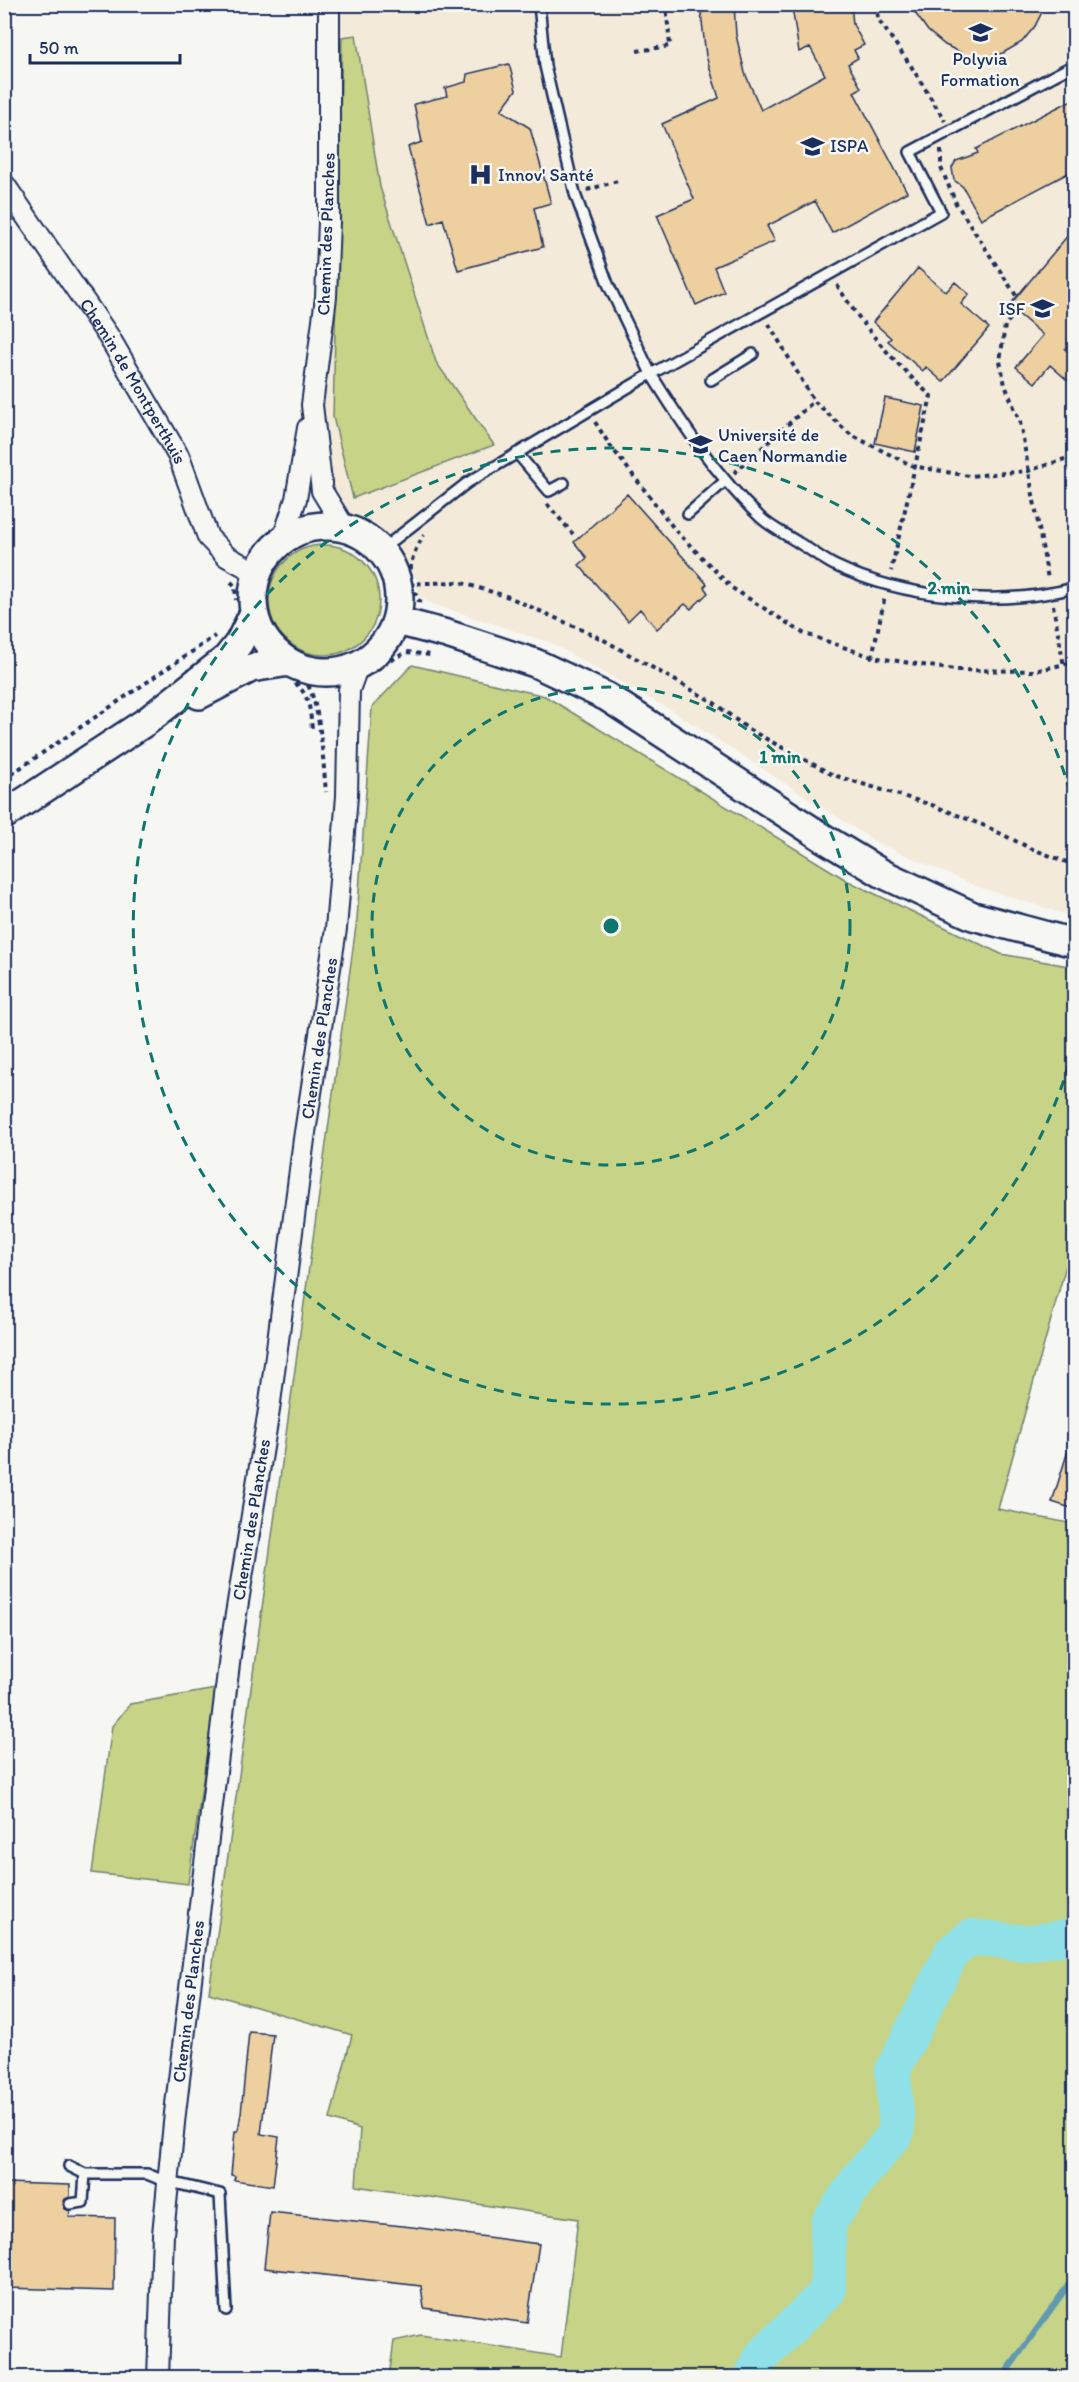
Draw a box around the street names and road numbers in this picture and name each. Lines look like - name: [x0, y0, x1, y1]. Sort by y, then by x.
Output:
- street label: Chemin des Planches: [312, 152, 340, 316]
- street label: Chemin de Montperthuis: [75, 294, 192, 467]
- street label: Chemin des Planches: [296, 956, 342, 1121]
- street label: Chemin des Planches: [227, 1437, 275, 1602]
- street label: Chemin des Planches: [168, 1919, 209, 2084]

